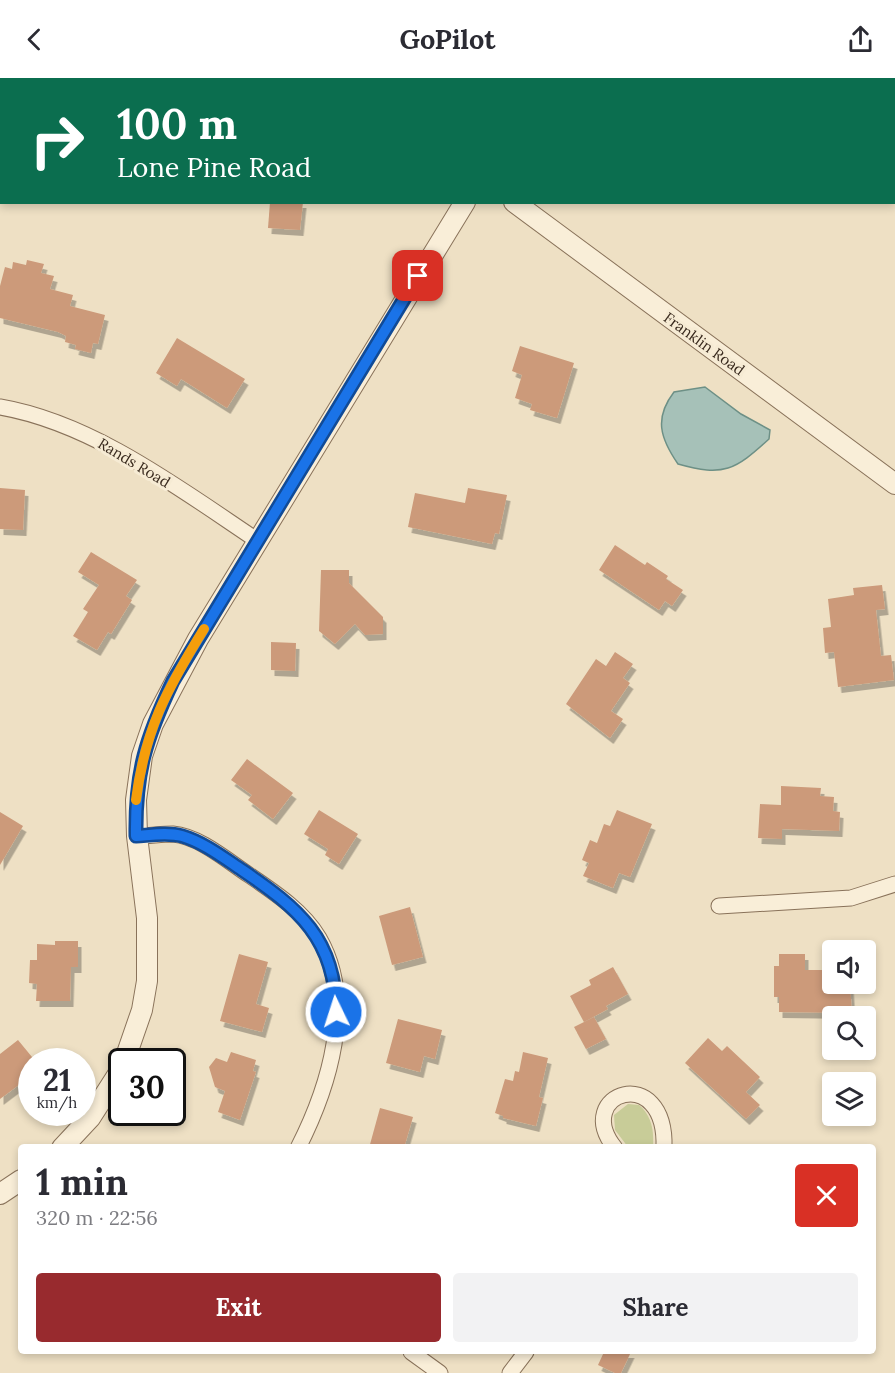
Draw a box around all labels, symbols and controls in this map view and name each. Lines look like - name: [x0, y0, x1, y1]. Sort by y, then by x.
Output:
- text: GoPilot: [400, 22, 495, 56]
- icon: back: [18, 23, 51, 56]
- icon: share: [844, 23, 877, 56]
- text: 100 m: [117, 97, 237, 151]
- icon: right: [18, 102, 96, 180]
- text: Lone Pine Road: [117, 150, 311, 184]
- pin: [392, 250, 443, 301]
- icon: arrive: [401, 259, 434, 292]
- street label: Franklin Road: [660, 308, 749, 379]
- street label: Rands Road: [95, 434, 174, 492]
- map controls: [822, 940, 876, 1126]
- button: sound: [822, 940, 876, 994]
- position arrow: [304, 980, 368, 1044]
- button: search: [822, 1006, 876, 1060]
- speed limit sign: 30: [108, 1048, 186, 1126]
- text: 21: [43, 1061, 71, 1099]
- button: layers: [822, 1072, 876, 1126]
- text: km/h: [37, 1093, 77, 1112]
- text: 1 min: [36, 1159, 128, 1205]
- button: close: [795, 1164, 858, 1227]
- text: 320 m · 22:56: [36, 1205, 158, 1230]
- button: Exit: [36, 1273, 441, 1342]
- button: Share: [453, 1273, 858, 1342]

